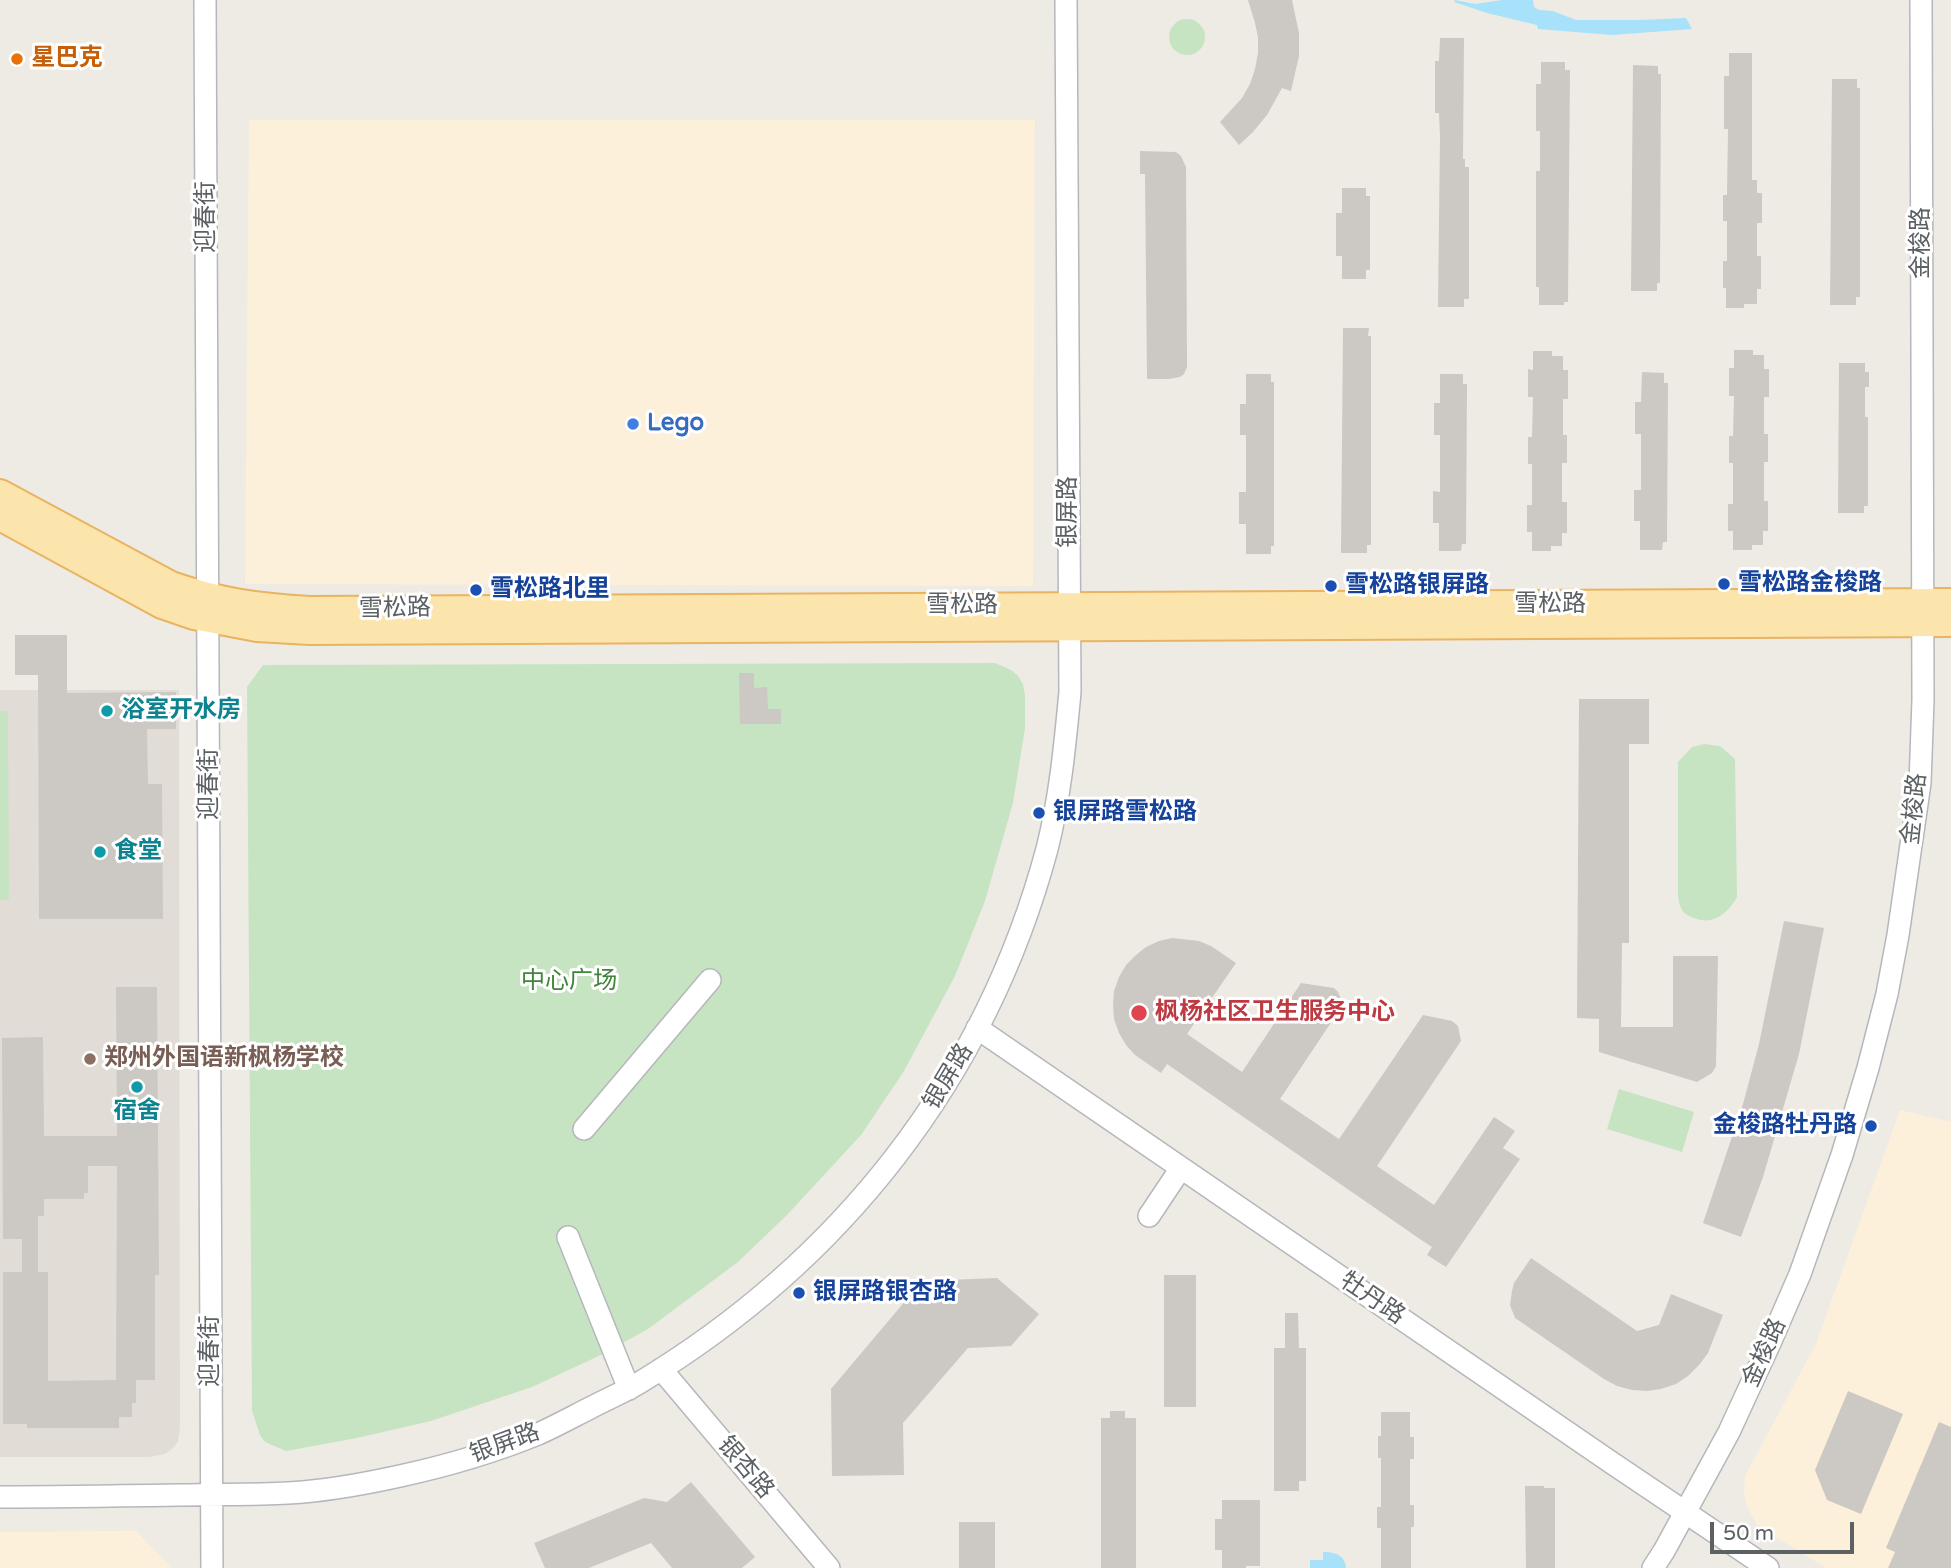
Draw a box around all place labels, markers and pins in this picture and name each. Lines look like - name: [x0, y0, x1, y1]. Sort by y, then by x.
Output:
- place label: 星巴克: [31, 45, 103, 73]
- marker: 星巴克: [9, 51, 25, 67]
- place label: Lego: [647, 410, 704, 438]
- marker: Lego: [625, 416, 641, 432]
- place label: 雪松路金梭路: [1738, 570, 1882, 598]
- place label: 雪松路银屏路: [1345, 572, 1489, 600]
- place label: 雪松路北里: [490, 576, 610, 604]
- marker: 雪松路金梭路: [1716, 576, 1732, 592]
- marker: 雪松路银屏路: [1323, 578, 1339, 594]
- marker: 雪松路北里: [468, 582, 484, 598]
- place label: 浴室开水房: [121, 697, 241, 725]
- marker: 浴室开水房: [99, 703, 115, 719]
- place label: 银屏路雪松路: [1053, 799, 1197, 827]
- marker: 银屏路雪松路: [1031, 805, 1047, 821]
- place label: 食堂: [114, 838, 162, 866]
- marker: 食堂: [92, 844, 108, 860]
- place label: 枫杨社区卫生服务中心: [1155, 999, 1395, 1027]
- marker: 枫杨社区卫生服务中心: [1129, 1003, 1149, 1023]
- place label: 郑州外国语新枫杨学校: [104, 1045, 344, 1073]
- marker: 郑州外国语新枫杨学校: [82, 1051, 98, 1067]
- marker: 宿舍: [129, 1079, 145, 1095]
- place label: 宿舍: [113, 1098, 161, 1126]
- place label: 金梭路牡丹路: [1713, 1112, 1857, 1140]
- marker: 金梭路牡丹路: [1863, 1118, 1879, 1134]
- place label: 银屏路银杏路: [813, 1279, 957, 1307]
- marker: 银屏路银杏路: [791, 1285, 807, 1301]

